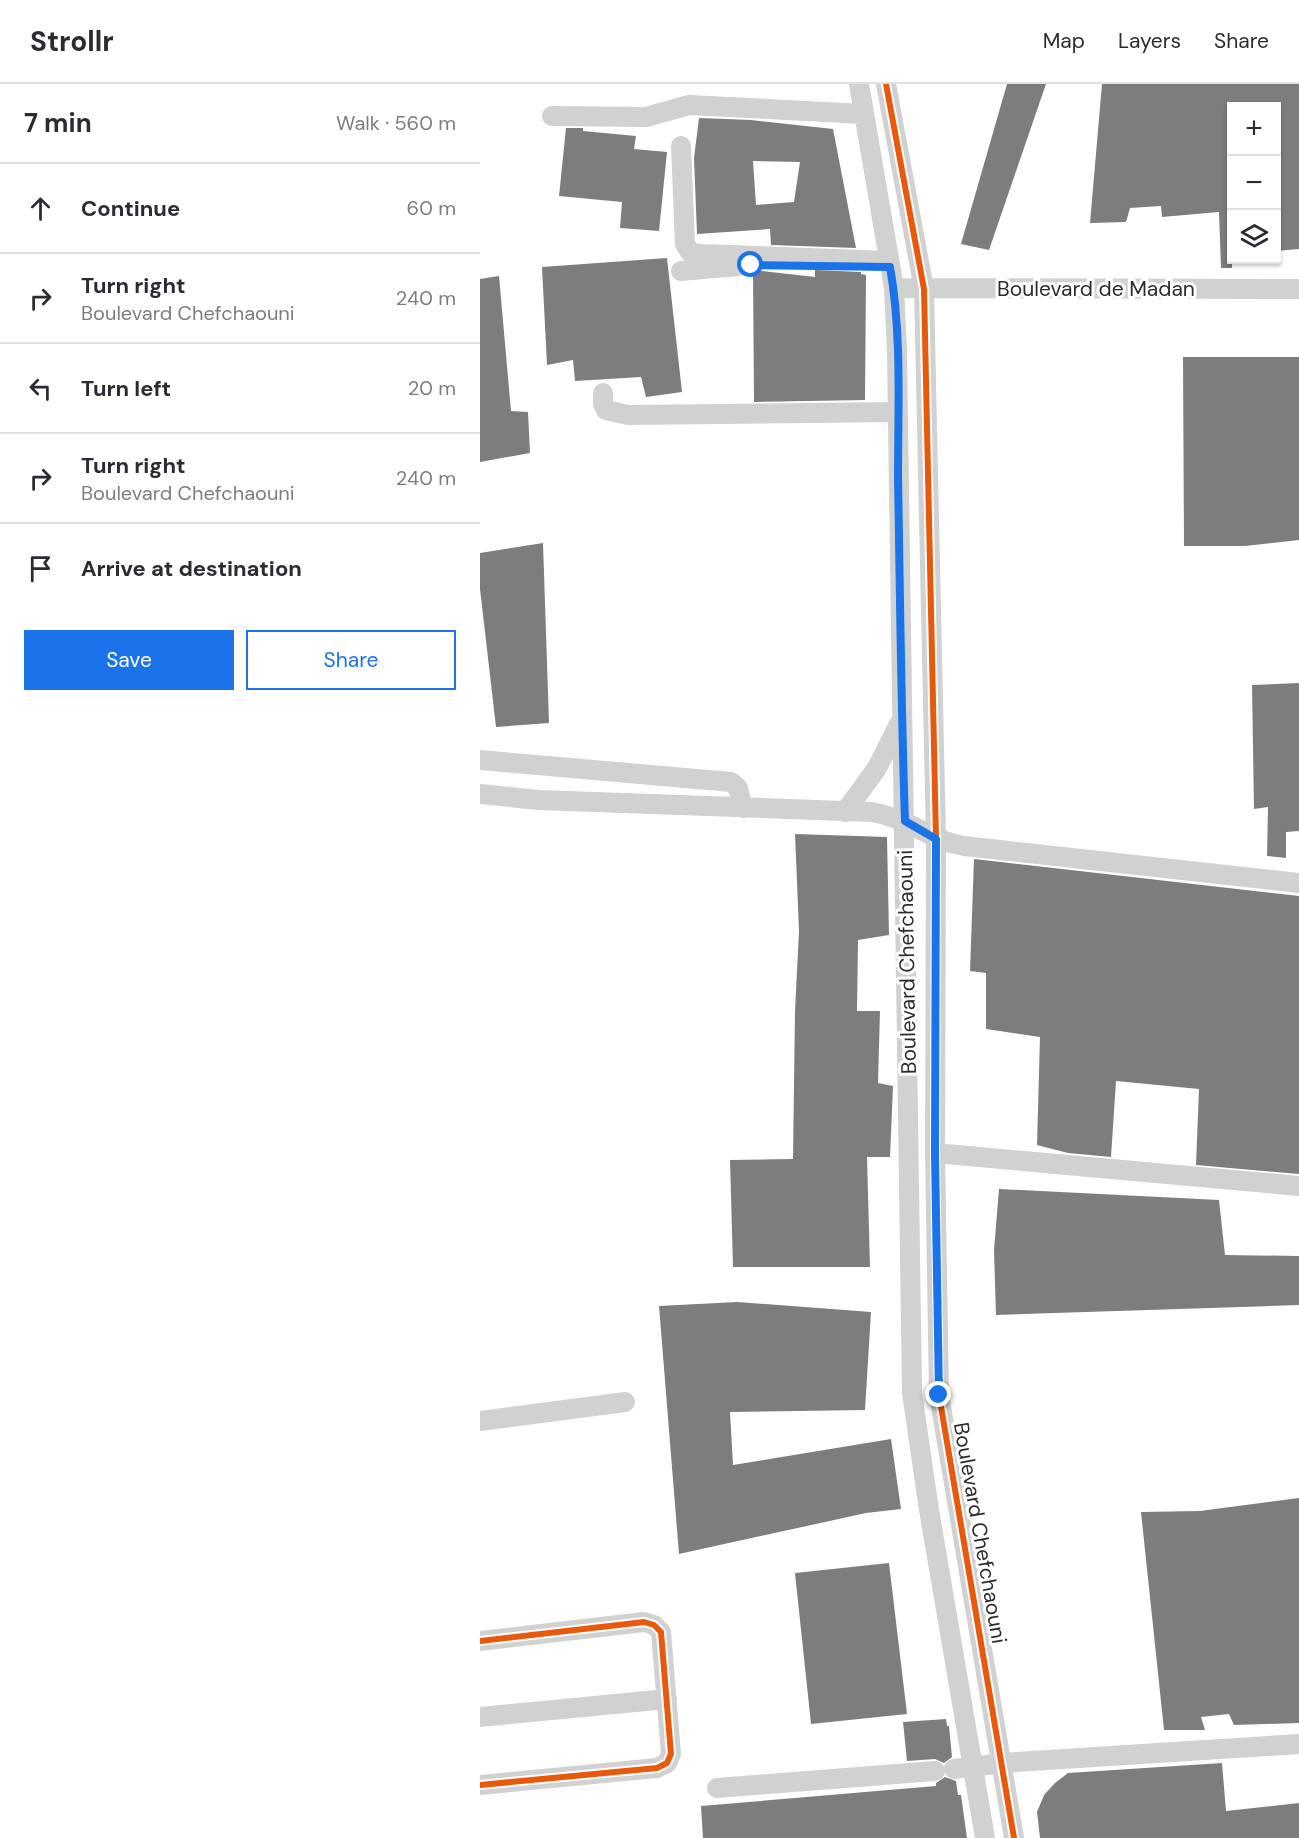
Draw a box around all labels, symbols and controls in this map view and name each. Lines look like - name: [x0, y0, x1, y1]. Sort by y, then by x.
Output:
- text: Strollr: [30, 23, 114, 60]
- text: Map: [1043, 27, 1085, 55]
- text: Layers: [1118, 27, 1181, 55]
- text: Share: [1214, 27, 1269, 55]
- map controls: [1227, 102, 1281, 264]
- button: +: [1227, 102, 1281, 156]
- text: 7 min: [24, 106, 92, 140]
- text: Walk · 560 m: [336, 110, 456, 136]
- button: −: [1227, 156, 1281, 210]
- icon: ahead: [24, 192, 57, 225]
- text: Continue: [81, 194, 180, 223]
- text: 60 m: [407, 195, 456, 221]
- button: layers: [1227, 210, 1281, 264]
- route start: [737, 251, 763, 277]
- text: Turn right: [81, 271, 186, 300]
- street label: Boulevard de Madan: [997, 275, 1195, 303]
- icon: right: [24, 282, 57, 315]
- text: 240 m: [396, 285, 456, 311]
- text: Boulevard Chefchaouni: [81, 300, 295, 326]
- icon: left: [24, 372, 57, 405]
- text: Turn left: [81, 374, 171, 403]
- text: 20 m: [408, 375, 456, 401]
- text: Turn right: [81, 451, 186, 480]
- icon: right: [24, 462, 57, 495]
- text: 240 m: [396, 465, 456, 491]
- text: Boulevard Chefchaouni: [81, 480, 295, 506]
- icon: arrive: [24, 552, 57, 585]
- text: Arrive at destination: [81, 554, 302, 583]
- button: Save: [24, 630, 234, 690]
- button: Share: [246, 630, 456, 690]
- street label: Boulevard Chefchaouni: [891, 850, 923, 1074]
- route end: [925, 1381, 951, 1407]
- street label: Boulevard Chefchaouni: [947, 1420, 1013, 1646]

